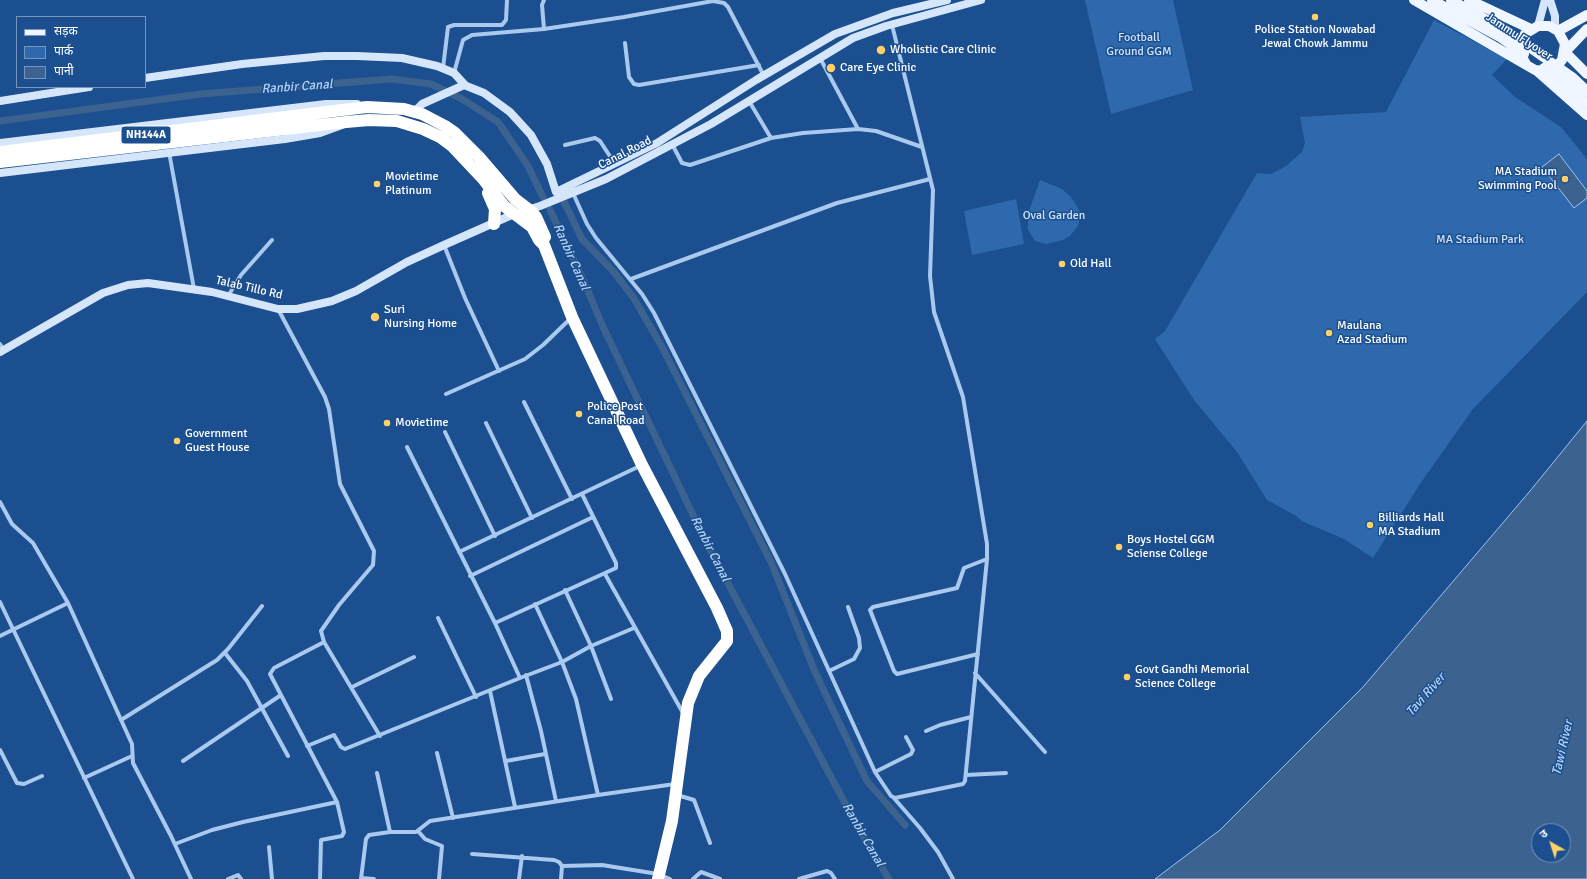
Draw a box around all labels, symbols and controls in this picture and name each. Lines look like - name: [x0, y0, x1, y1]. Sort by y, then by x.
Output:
- street label: Jammu Flyover: [1483, 10, 1555, 64]
- marker: Police Station Nowabad Jewal Chowk Jammu: [1310, 12, 1320, 22]
- legend: [16, 16, 146, 88]
- place label: Police Station Nowabad Jewal Chowk Jammu: [1254, 23, 1376, 51]
- text: सड़क: [54, 24, 78, 39]
- park label: Football Ground GGM: [1106, 31, 1172, 59]
- place label: Wholistic Care Clinic: [890, 43, 996, 57]
- text: पार्क: [54, 44, 73, 59]
- marker: Wholistic Care Clinic: [875, 44, 887, 56]
- place label: Care Eye Clinic: [840, 61, 916, 75]
- marker: Care Eye Clinic: [825, 62, 837, 74]
- text: पानी: [54, 64, 74, 79]
- water label: Ranbir Canal: [261, 77, 333, 97]
- road number: NH144A: [121, 126, 171, 144]
- street label: Canal Road: [596, 133, 654, 173]
- place label: MA Stadium Swimming Pool: [1478, 165, 1557, 193]
- place label: Movietime Platinum: [385, 170, 438, 198]
- marker: MA Stadium Swimming Pool: [1560, 174, 1570, 184]
- marker: Movietime Platinum: [372, 179, 382, 189]
- park label: Oval Garden: [1023, 209, 1085, 223]
- water label: Ranbir Canal: [549, 221, 593, 293]
- park label: MA Stadium Park: [1436, 233, 1524, 247]
- place label: Old Hall: [1070, 257, 1111, 271]
- marker: Old Hall: [1057, 259, 1067, 269]
- street label: Talab Tillo Rd: [214, 273, 284, 303]
- place label: Suri Nursing Home: [384, 303, 457, 331]
- marker: Suri Nursing Home: [369, 311, 381, 323]
- place label: Maulana Azad Stadium: [1337, 319, 1407, 347]
- marker: Maulana Azad Stadium: [1324, 328, 1334, 338]
- place label: Police Post Canal Road: [587, 400, 645, 428]
- marker: Police Post Canal Road: [574, 409, 584, 419]
- place label: Movietime: [395, 416, 448, 430]
- marker: Movietime: [382, 418, 392, 428]
- place label: Government Guest House: [185, 427, 249, 455]
- marker: Government Guest House: [172, 436, 182, 446]
- place label: Billiards Hall MA Stadium: [1378, 511, 1444, 539]
- water label: Ranbir Canal: [687, 514, 733, 584]
- marker: Billiards Hall MA Stadium: [1365, 520, 1375, 530]
- place label: Boys Hostel GGM Sciense College: [1127, 533, 1215, 561]
- marker: Boys Hostel GGM Sciense College: [1114, 542, 1124, 552]
- place label: Govt Gandhi Memorial Science College: [1135, 663, 1249, 691]
- water label: Tavi River: [1403, 670, 1449, 720]
- marker: Govt Gandhi Memorial Science College: [1122, 672, 1132, 682]
- water label: Tawi River: [1549, 719, 1577, 777]
- water label: Ranbir Canal: [838, 800, 888, 870]
- north arrow: [1531, 823, 1571, 863]
- text: उ: [1537, 827, 1550, 841]

